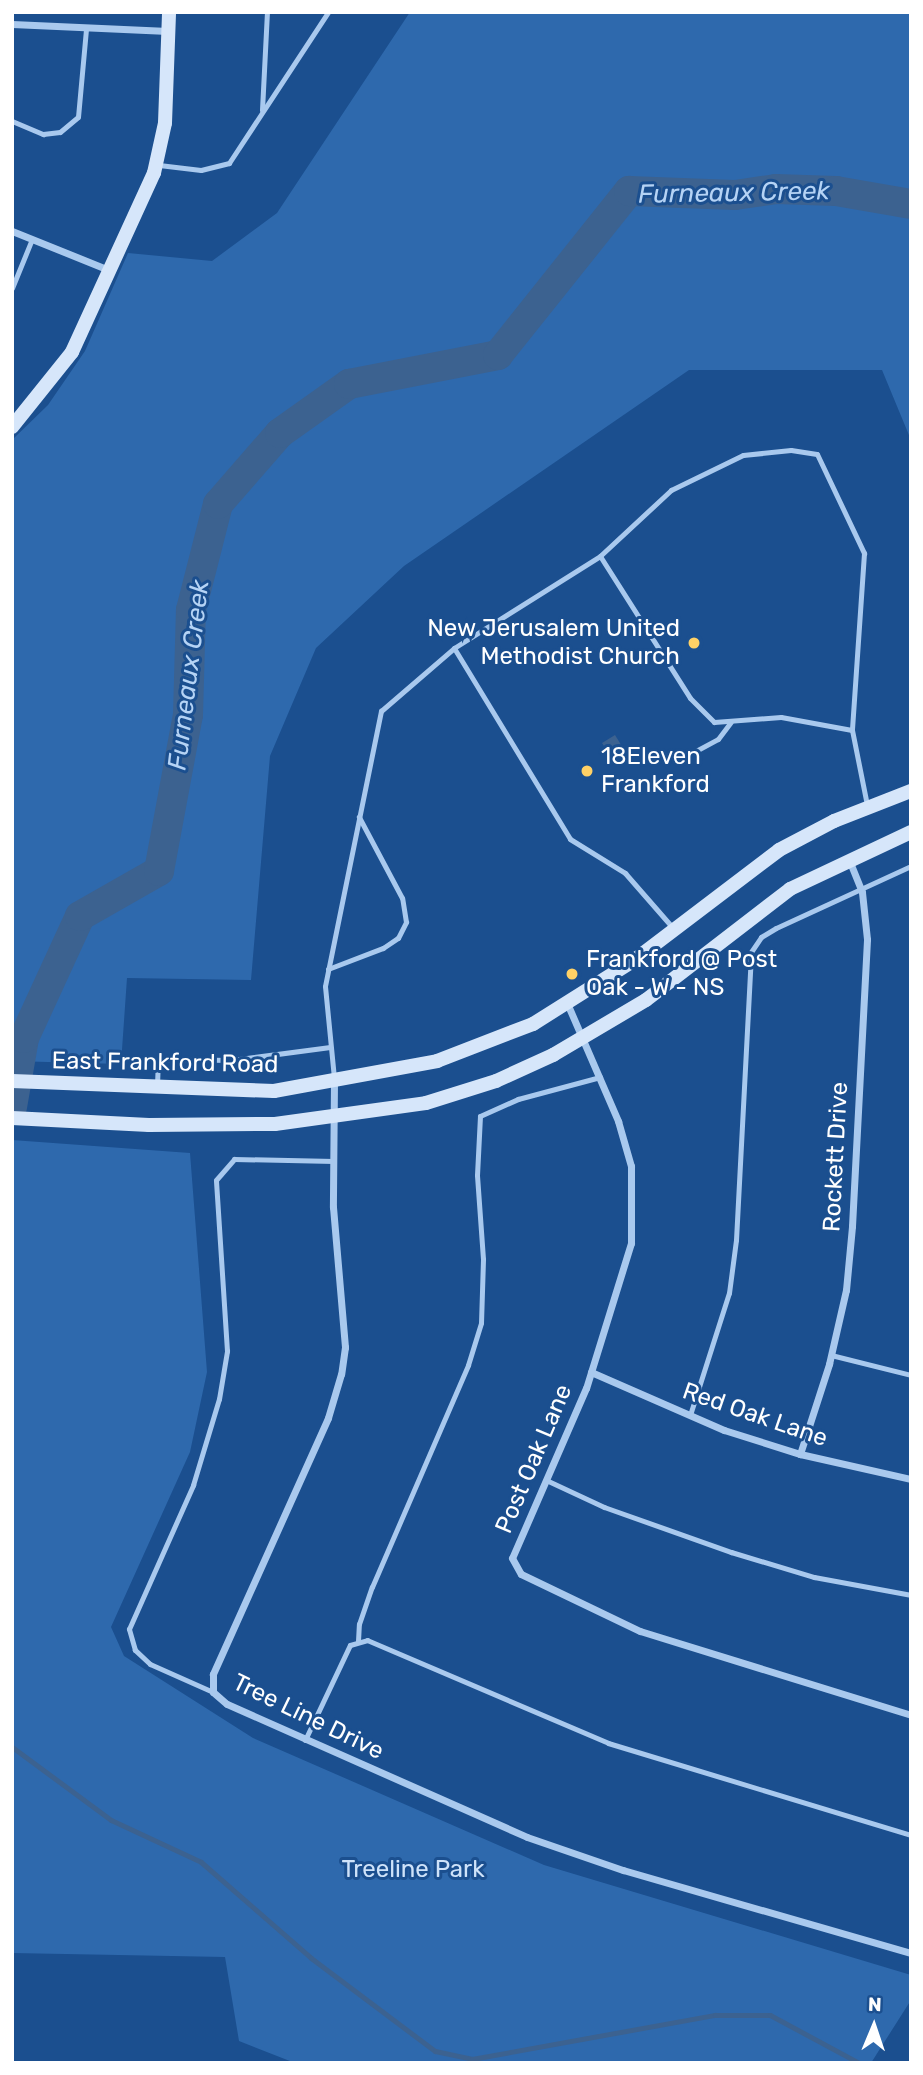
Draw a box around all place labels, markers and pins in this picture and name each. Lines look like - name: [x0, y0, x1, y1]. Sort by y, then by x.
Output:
- place label: New Jerusalem United Methodist Church: [427, 615, 680, 671]
- marker: New Jerusalem United Methodist Church: [686, 635, 702, 651]
- place label: 18Eleven Frankford: [601, 743, 710, 799]
- marker: 18Eleven Frankford: [579, 763, 595, 779]
- place label: Frankford @ Post Oak - W - NS: [586, 946, 777, 1002]
- marker: Frankford @ Post Oak - W - NS: [564, 966, 580, 982]

